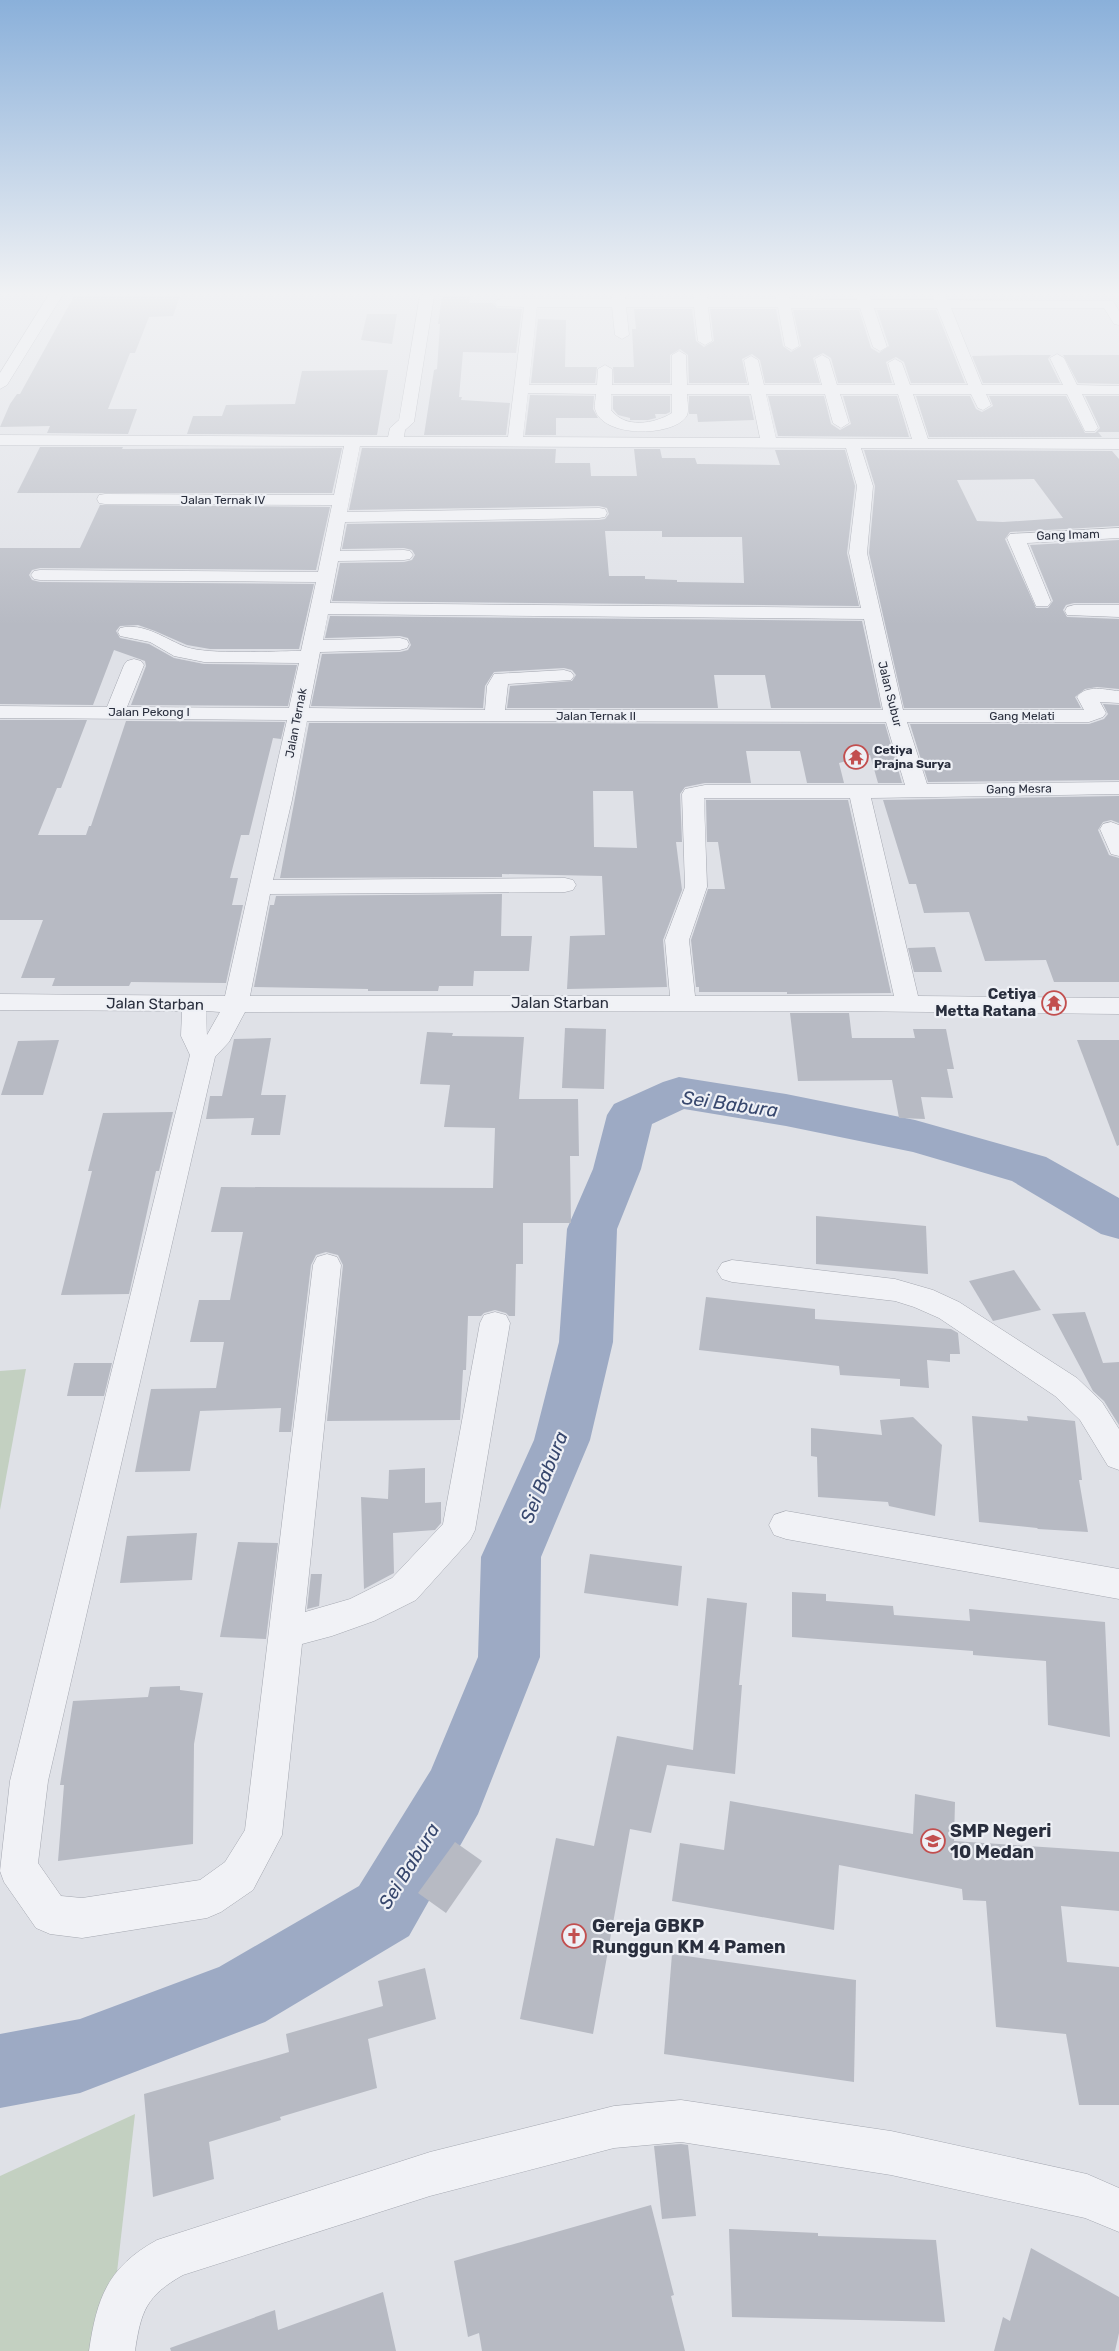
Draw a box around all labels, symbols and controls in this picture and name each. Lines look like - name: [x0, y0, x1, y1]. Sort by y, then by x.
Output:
- street label: Jalan Ternak IV: [181, 493, 266, 507]
- street label: Gang Imam: [1036, 527, 1100, 543]
- street label: Jalan Subur: [875, 660, 905, 729]
- street label: Jalan Ternak: [282, 686, 310, 759]
- street label: Jalan Pekong I: [108, 705, 190, 719]
- street label: Jalan Ternak II: [556, 709, 636, 723]
- street label: Gang Melati: [989, 709, 1055, 723]
- place label: Cetiya Prajna Surya: [874, 743, 951, 771]
- temple icon: Cetiya Prajna Surya: [843, 744, 869, 770]
- street label: Gang Mesra: [986, 781, 1052, 797]
- place label: Cetiya Metta Ratana: [935, 985, 1036, 1020]
- temple icon: Cetiya Metta Ratana: [1041, 990, 1067, 1016]
- street label: Jalan Starban: [106, 994, 204, 1014]
- street label: Jalan Starban: [511, 994, 609, 1012]
- water label: Sei Babura: [680, 1086, 780, 1122]
- water label: Sei Babura: [515, 1428, 573, 1526]
- water label: Sei Babura: [374, 1819, 444, 1913]
- place label: SMP Negeri 10 Medan: [950, 1820, 1052, 1863]
- school or university icon: SMP Negeri 10 Medan: [920, 1828, 946, 1854]
- place label: Gereja GBKP Runggun KM 4 Pamen: [592, 1915, 785, 1958]
- church icon: Gereja GBKP Runggun KM 4 Pamen: [561, 1923, 587, 1949]

